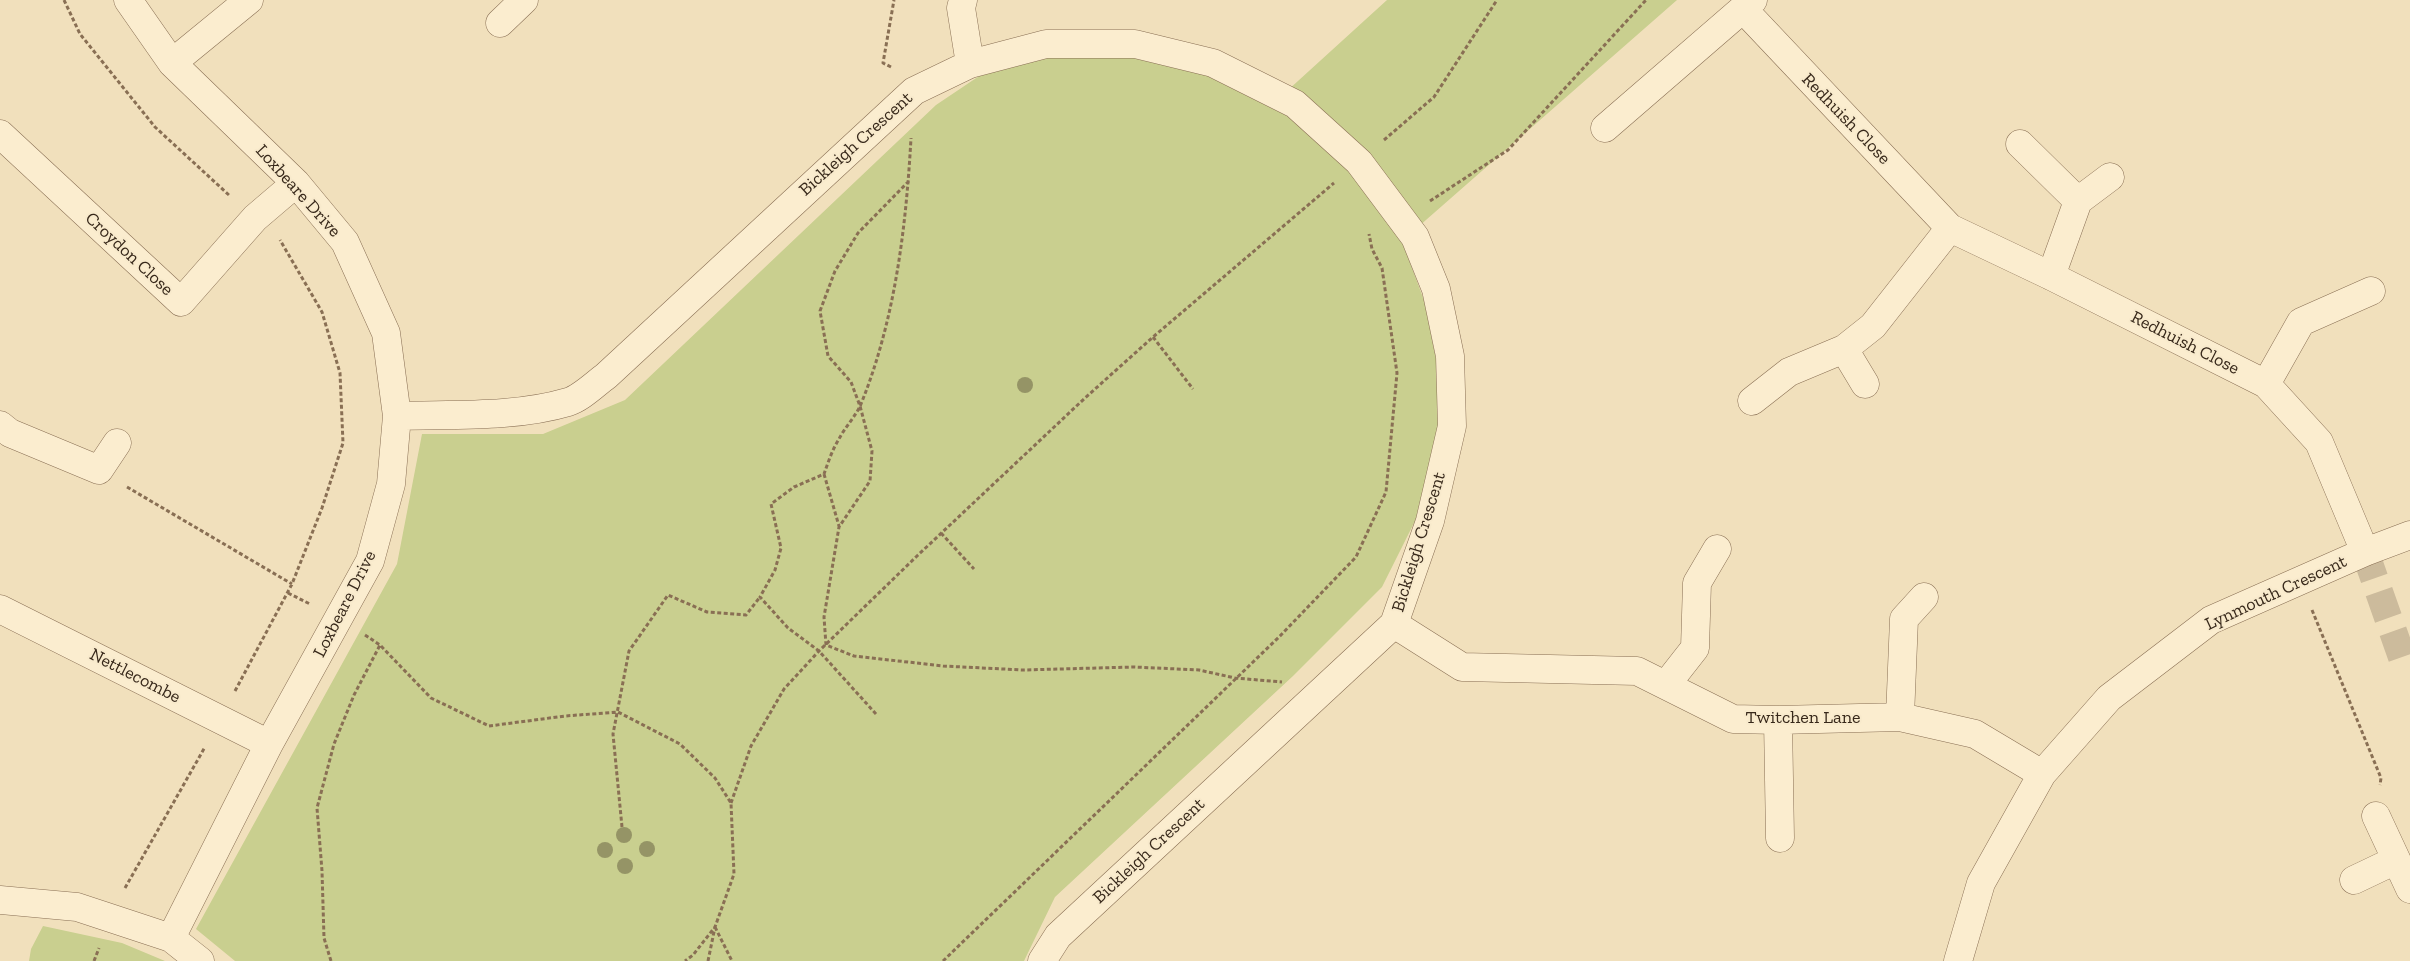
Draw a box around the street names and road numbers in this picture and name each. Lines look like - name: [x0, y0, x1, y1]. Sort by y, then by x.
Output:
- street label: Redhuish Close: [1797, 69, 1895, 169]
- street label: Bickleigh Crescent: [795, 87, 917, 201]
- street label: Loxbeare Drive: [251, 140, 345, 242]
- street label: Croydon Close: [80, 208, 178, 300]
- street label: Redhuish Close: [2127, 306, 2243, 380]
- street label: Bickleigh Crescent: [1387, 469, 1451, 615]
- street label: Loxbeare Drive: [309, 547, 381, 661]
- street label: Lynmouth Crescent: [2202, 551, 2350, 635]
- street label: Nettlecombe: [86, 644, 184, 708]
- street label: Twitchen Lane: [1746, 707, 1860, 729]
- street label: Bickleigh Crescent: [1089, 794, 1209, 908]

